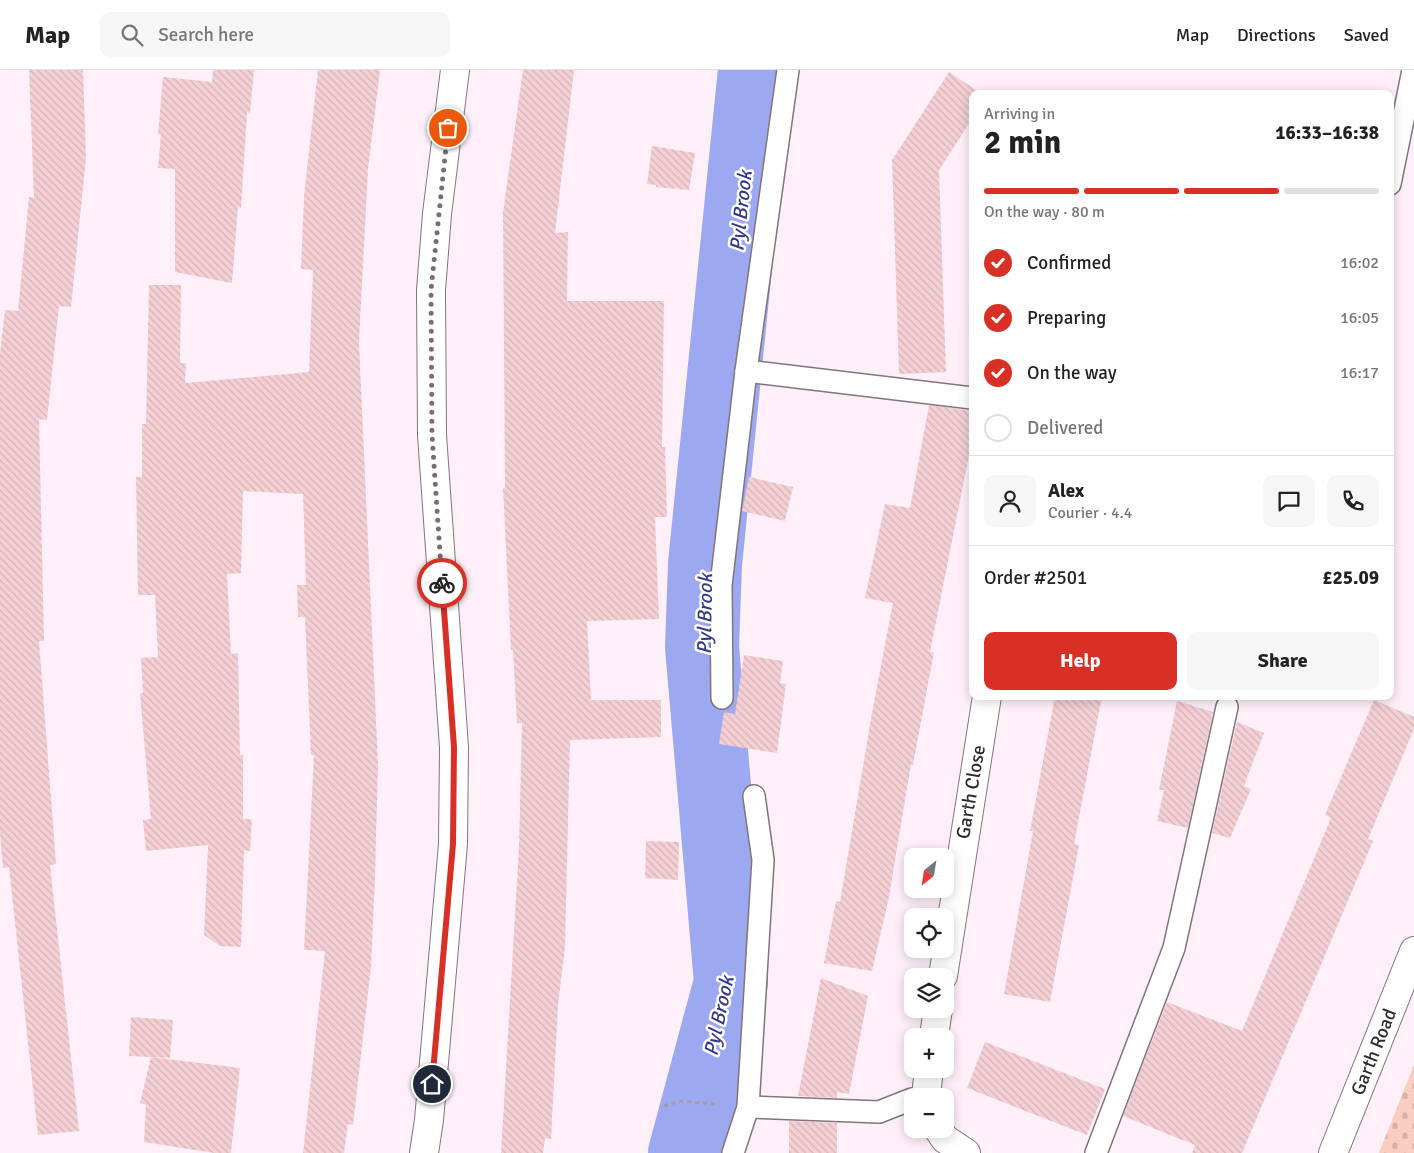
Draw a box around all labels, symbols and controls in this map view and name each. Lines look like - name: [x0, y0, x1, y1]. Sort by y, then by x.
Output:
- search box: [100, 12, 450, 57]
- text: Map: [25, 20, 70, 50]
- icon: search: [118, 21, 146, 49]
- text: Search here: [158, 23, 254, 47]
- text: Map: [1176, 24, 1209, 46]
- text: Directions: [1237, 24, 1316, 46]
- text: Saved: [1344, 24, 1389, 46]
- text: Arriving in: [984, 104, 1055, 124]
- pin: [427, 107, 469, 149]
- icon: bag: [434, 114, 462, 142]
- text: 16:33–16:38: [1275, 121, 1379, 145]
- text: 2 min: [984, 123, 1061, 162]
- water label: Pyl Brook: [724, 168, 758, 252]
- text: On the way · 80 m: [984, 202, 1105, 222]
- icon: check: [984, 249, 1012, 277]
- text: Confirmed: [1027, 251, 1111, 275]
- text: 16:02: [1340, 253, 1379, 273]
- icon: check: [984, 304, 1012, 332]
- text: Preparing: [1027, 306, 1106, 330]
- text: 16:05: [1340, 308, 1379, 328]
- icon: check: [984, 359, 1012, 387]
- text: On the way: [1027, 361, 1117, 385]
- text: 16:17: [1340, 363, 1379, 383]
- text: Delivered: [1027, 416, 1103, 440]
- button: person: [984, 475, 1036, 527]
- button: chat: [1263, 475, 1315, 527]
- button: phone: [1327, 475, 1379, 527]
- text: Alex: [1048, 479, 1084, 503]
- text: Courier · 4.4: [1048, 503, 1132, 523]
- courier: [417, 558, 467, 608]
- text: Order #2501: [984, 566, 1087, 590]
- text: £25.09: [1322, 566, 1379, 590]
- icon: bike: [428, 569, 456, 597]
- water label: Pyl Brook: [692, 572, 718, 655]
- button: Help: [984, 632, 1177, 690]
- button: Share: [1187, 632, 1379, 690]
- street label: Garth Close: [951, 743, 991, 841]
- north arrow: [904, 848, 954, 898]
- map controls: [904, 848, 954, 1138]
- button: locate: [904, 908, 954, 958]
- button: layers: [904, 968, 954, 1018]
- water label: Pyl Brook: [698, 972, 740, 1058]
- street label: Garth Road: [1346, 1005, 1402, 1099]
- button: +: [904, 1028, 954, 1078]
- pin: [411, 1063, 453, 1105]
- icon: home: [418, 1070, 446, 1098]
- button: −: [904, 1088, 954, 1138]

